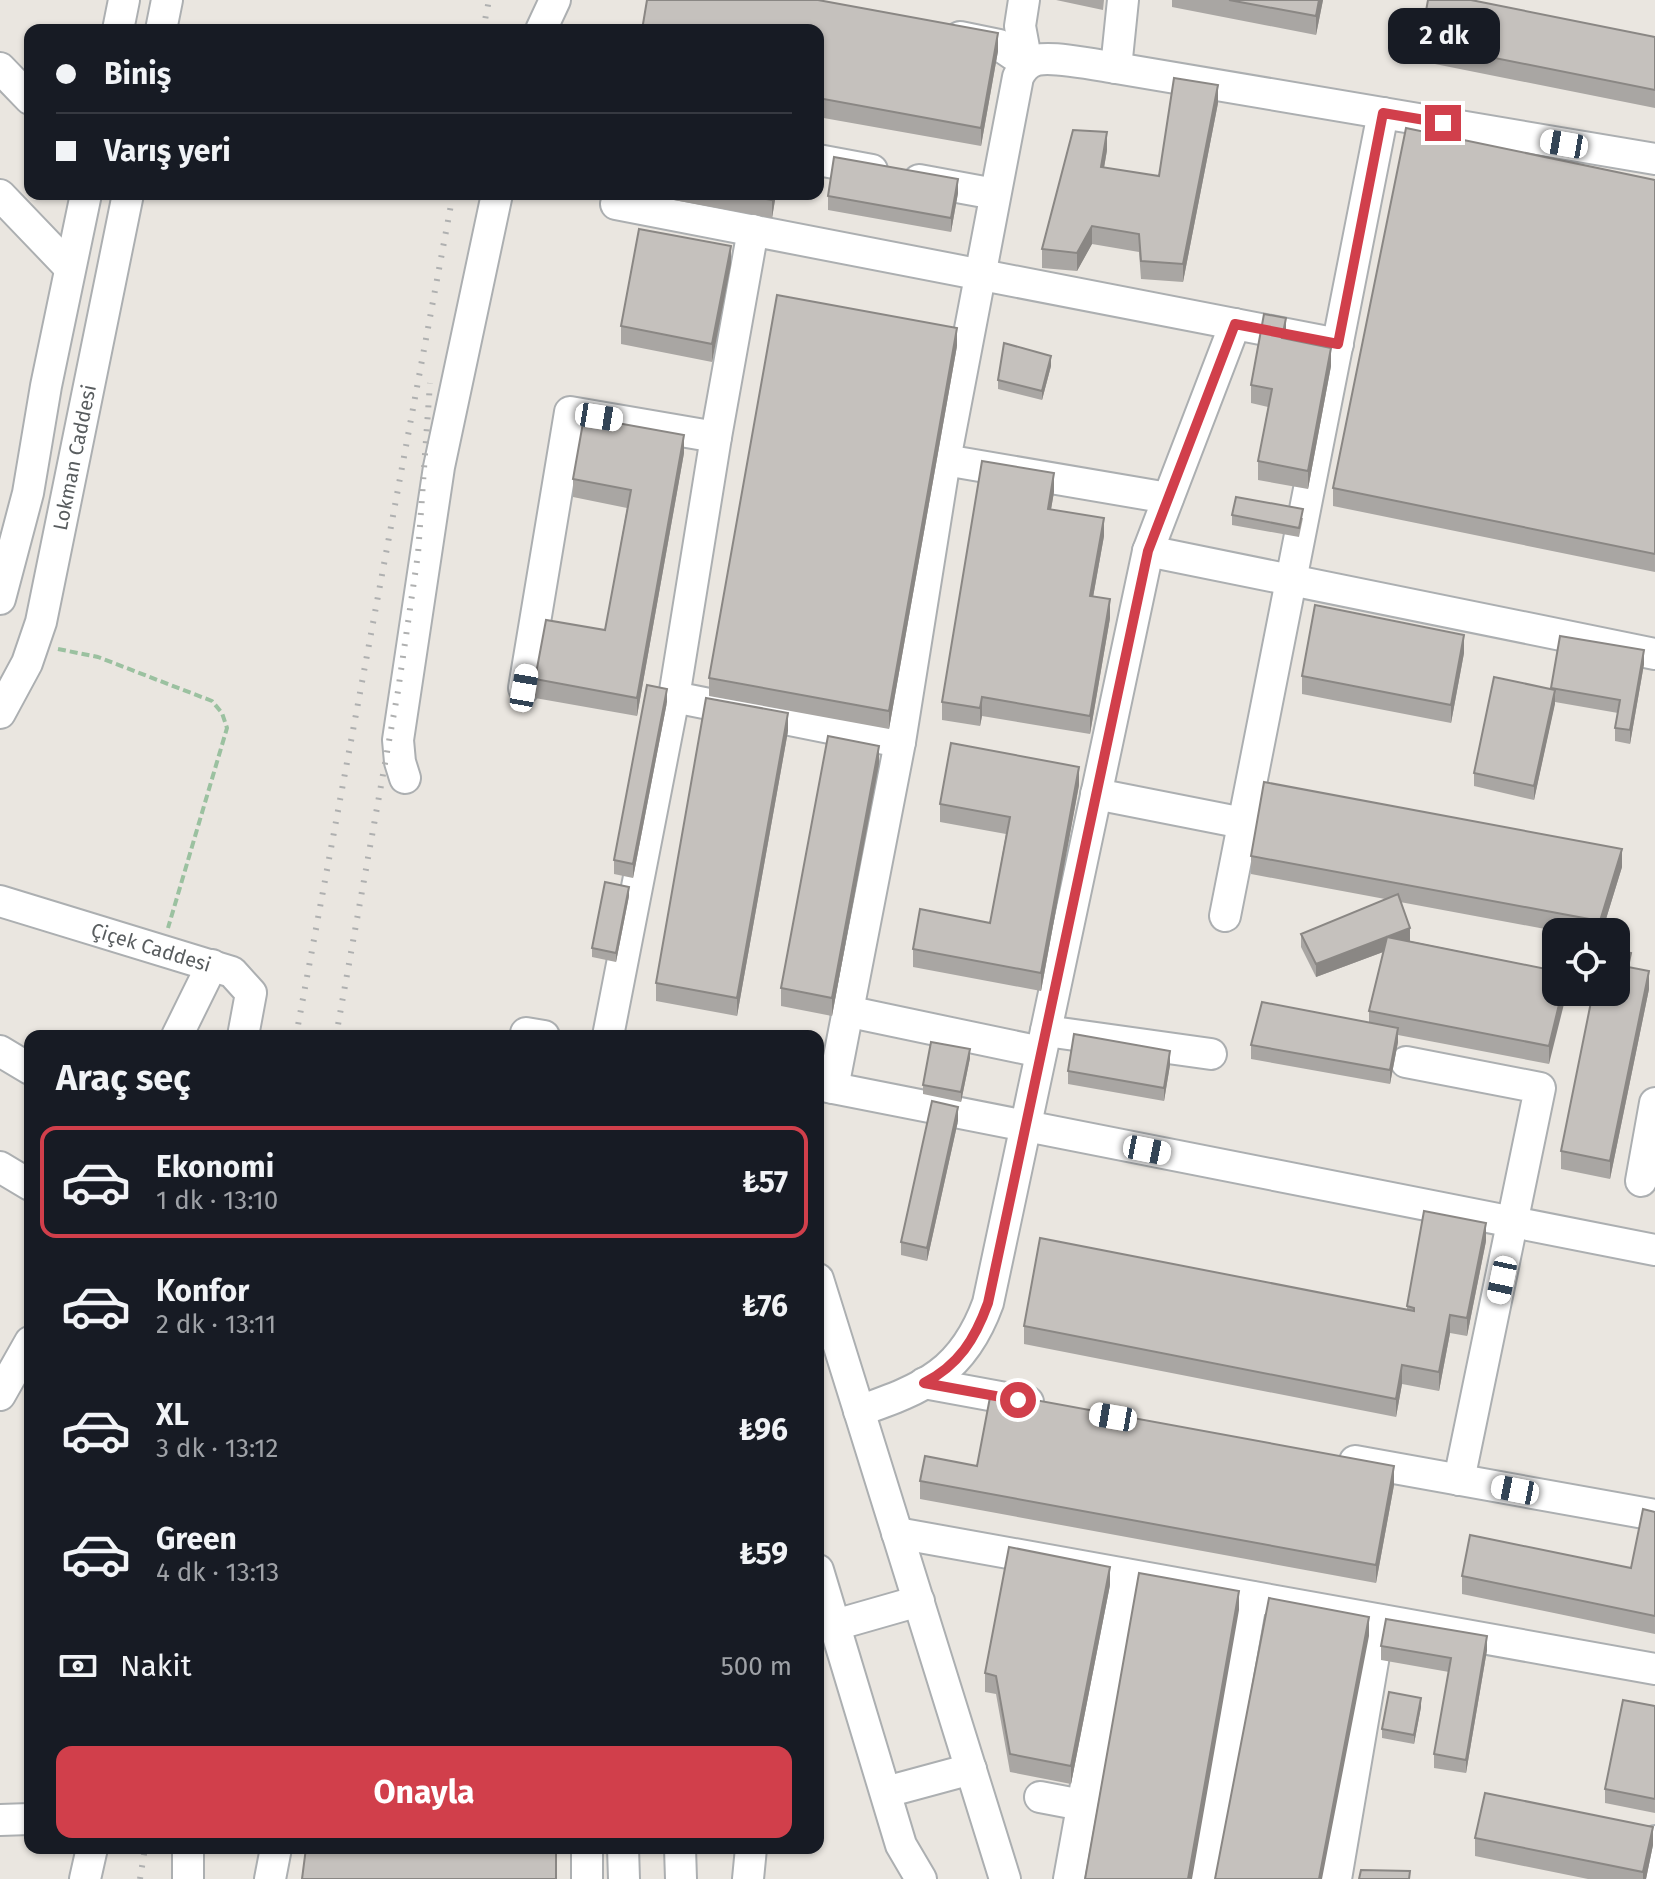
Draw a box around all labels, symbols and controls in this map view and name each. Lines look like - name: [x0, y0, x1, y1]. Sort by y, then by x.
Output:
- callout: 2 dk: [1387, 7, 1499, 63]
- text: 2 dk: [1419, 20, 1469, 51]
- text: Biniş: [104, 56, 171, 92]
- route end: [1425, 105, 1461, 141]
- car: [1538, 128, 1590, 160]
- text: Varış yeri: [104, 133, 231, 169]
- street label: Lokman Caddesi: [48, 383, 101, 533]
- car: [573, 401, 625, 433]
- car: [508, 662, 540, 714]
- street label: Çiçek Caddesi: [88, 918, 214, 977]
- map controls: [1542, 918, 1630, 1006]
- button: locate: [1542, 918, 1630, 1006]
- text: Araç seç: [56, 1056, 190, 1100]
- car: [1121, 1134, 1173, 1166]
- icon: car: [60, 1146, 132, 1218]
- text: Ekonomi: [156, 1149, 274, 1185]
- text: ₺57: [742, 1164, 788, 1200]
- text: 1 dk · 13:10: [156, 1185, 278, 1216]
- car: [1485, 1254, 1519, 1306]
- icon: car: [60, 1270, 132, 1342]
- text: Konfor: [156, 1273, 249, 1309]
- text: ₺76: [742, 1288, 788, 1324]
- text: 2 dk · 13:11: [156, 1309, 276, 1340]
- route start: [1000, 1382, 1036, 1418]
- icon: car: [60, 1394, 132, 1466]
- text: XL: [156, 1397, 189, 1433]
- car: [1087, 1401, 1139, 1433]
- text: ₺96: [739, 1412, 788, 1448]
- text: 3 dk · 13:12: [156, 1433, 278, 1464]
- car: [1489, 1474, 1541, 1506]
- icon: car: [60, 1518, 132, 1590]
- text: Green: [156, 1521, 237, 1557]
- text: ₺59: [739, 1536, 788, 1572]
- text: 4 dk · 13:13: [156, 1557, 279, 1588]
- icon: cash: [56, 1644, 100, 1688]
- text: Nakit: [120, 1648, 191, 1684]
- text: 500 m: [721, 1651, 792, 1682]
- button: Onayla: [56, 1746, 792, 1838]

